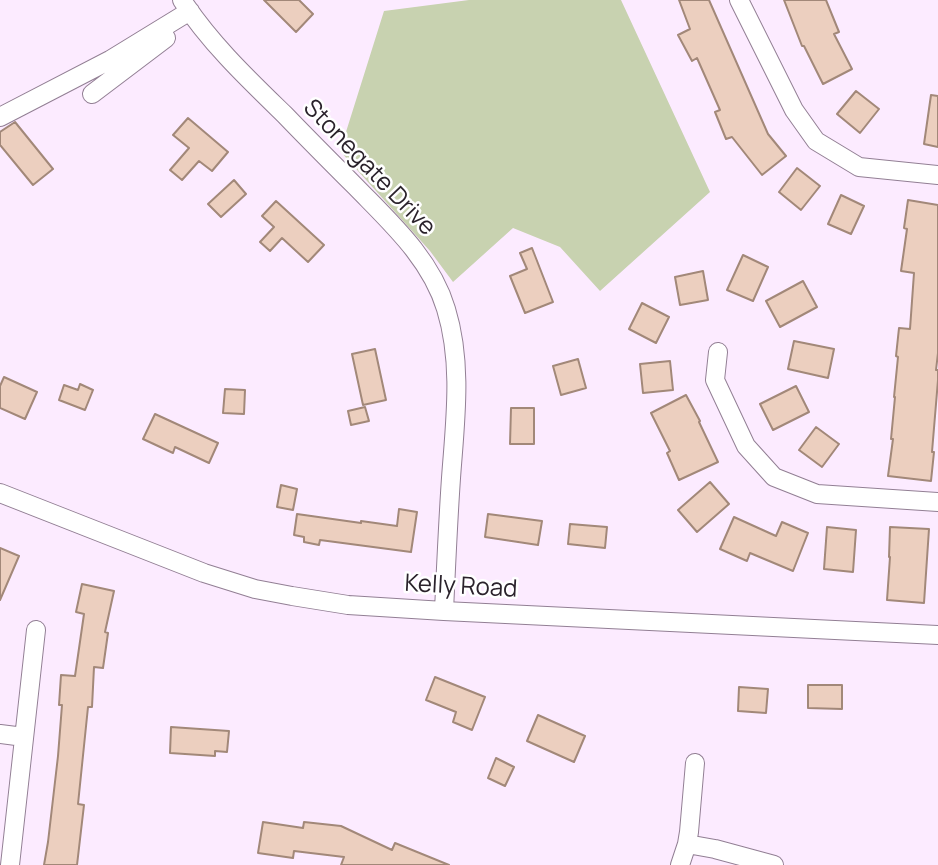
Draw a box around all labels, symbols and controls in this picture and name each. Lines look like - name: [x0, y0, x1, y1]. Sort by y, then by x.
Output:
- street label: Stonegate Drive: [297, 94, 441, 242]
- street label: Kelly Road: [404, 570, 518, 604]

